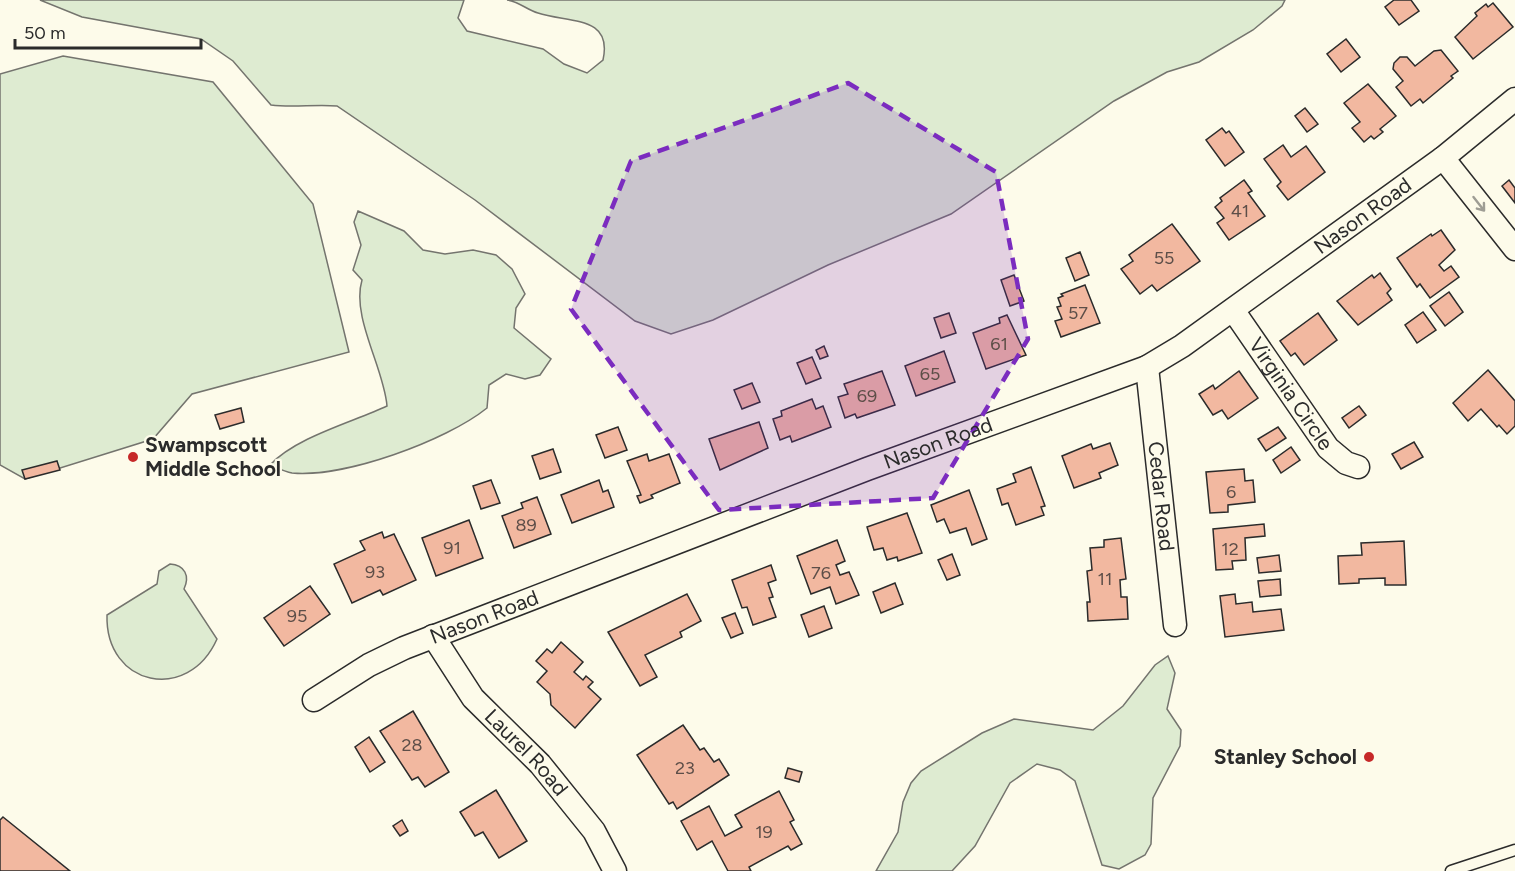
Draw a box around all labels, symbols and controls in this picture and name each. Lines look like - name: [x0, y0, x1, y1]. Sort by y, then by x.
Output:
- scale bar: [15, 12, 201, 50]
- text: 50 m: [24, 22, 66, 44]
- street label: Nason Road: [1309, 172, 1416, 259]
- one-way arrow: [1472, 196, 1485, 212]
- house number: 41: [1231, 200, 1249, 222]
- house number: 55: [1154, 247, 1174, 269]
- house number: 57: [1068, 302, 1088, 324]
- house number: 61: [990, 333, 1008, 355]
- street label: Virginia Circle: [1244, 333, 1339, 455]
- house number: 65: [920, 363, 940, 385]
- house number: 69: [857, 385, 877, 407]
- street label: Nason Road: [880, 411, 996, 474]
- place label: Swampscott Middle School: [145, 432, 281, 481]
- street label: Cedar Road: [1143, 440, 1180, 552]
- marker: Swampscott Middle School: [126, 450, 140, 464]
- house number: 6: [1226, 481, 1236, 503]
- house number: 89: [515, 514, 537, 536]
- house number: 91: [443, 537, 461, 559]
- house number: 12: [1221, 538, 1239, 560]
- house number: 93: [365, 561, 385, 583]
- house number: 76: [811, 562, 831, 584]
- house number: 11: [1098, 568, 1112, 590]
- street label: Nason Road: [426, 584, 542, 649]
- house number: 95: [287, 605, 307, 627]
- street label: Laurel Road: [480, 704, 573, 801]
- house number: 28: [401, 734, 423, 756]
- place label: Stanley School: [1214, 744, 1357, 769]
- marker: Stanley School: [1362, 750, 1376, 764]
- house number: 23: [675, 757, 695, 779]
- house number: 19: [755, 821, 773, 843]

